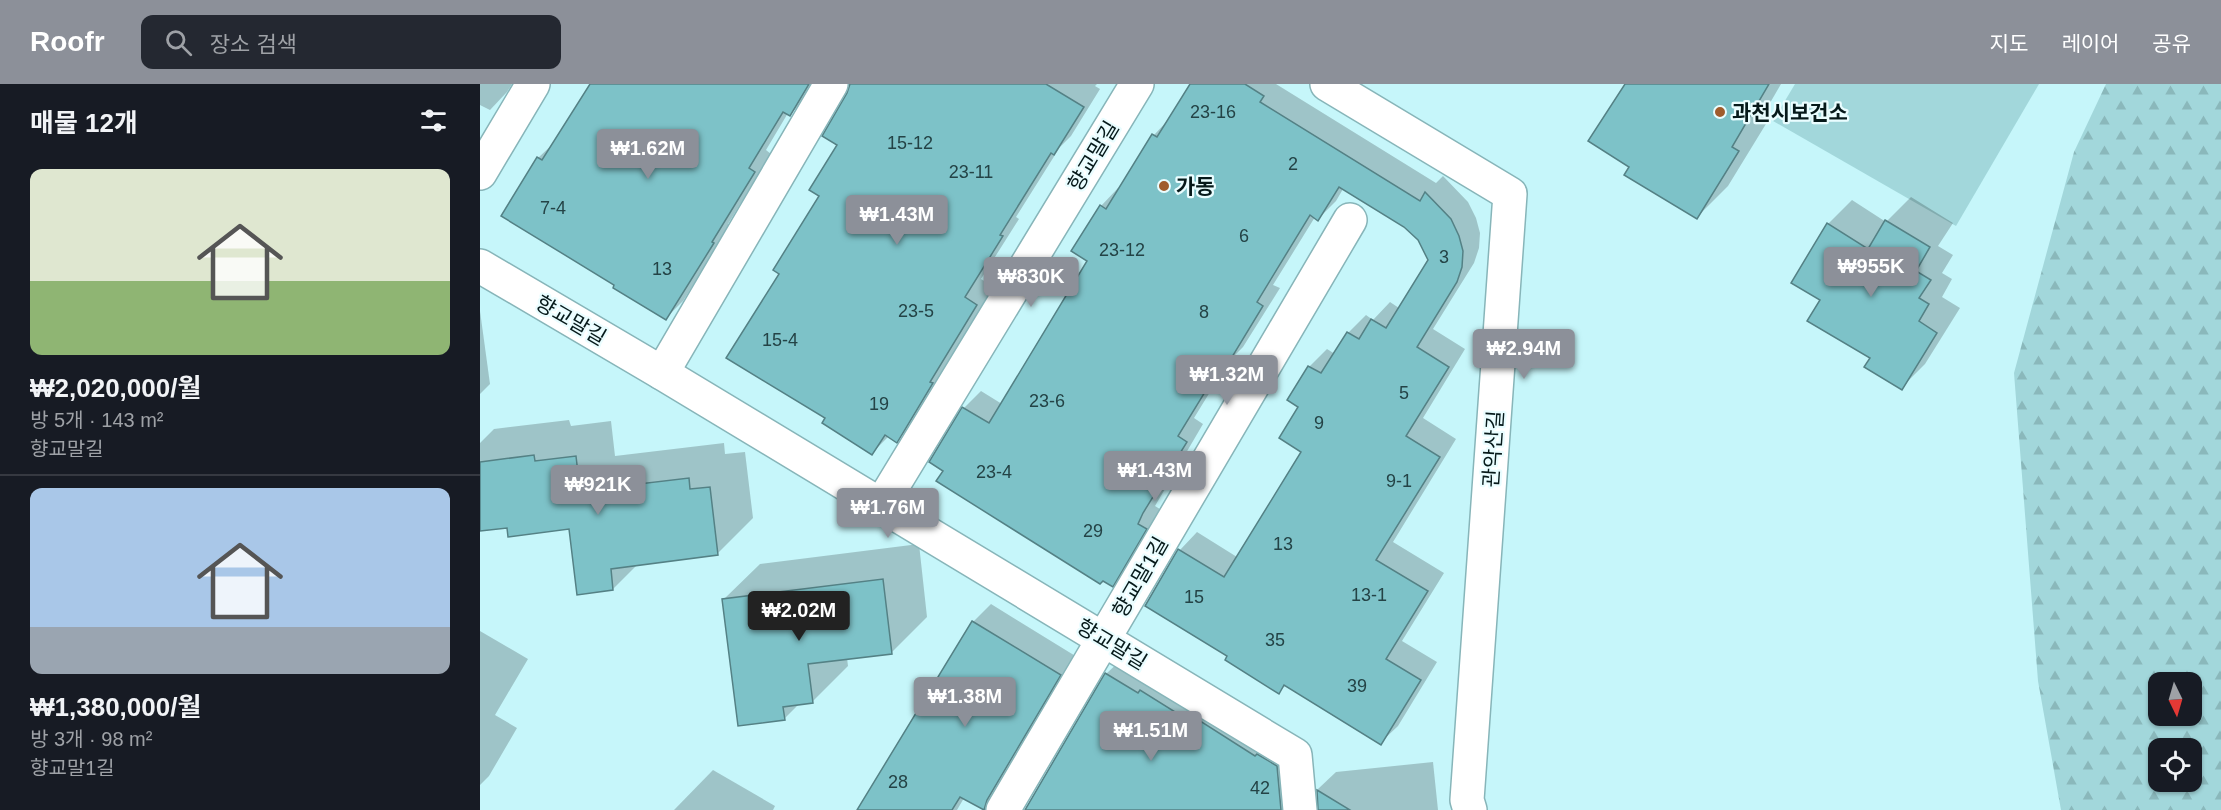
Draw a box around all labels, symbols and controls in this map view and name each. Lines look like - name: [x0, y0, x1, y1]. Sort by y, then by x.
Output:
- search box: [141, 15, 561, 69]
- text: Roofr: [30, 26, 105, 57]
- icon: search: [162, 26, 195, 59]
- text: 장소 검색: [210, 32, 297, 57]
- text: 지도: [1990, 32, 2028, 55]
- text: 레이어: [2061, 32, 2119, 55]
- text: 공유: [2152, 32, 2191, 55]
- place label: 과천시보건소: [1732, 101, 1848, 124]
- house number: 23-16: [1190, 102, 1236, 122]
- icon: filters: [417, 104, 450, 137]
- marker: 과천시보건소: [1713, 105, 1727, 119]
- text: 매물 12개: [30, 108, 138, 138]
- street label: 향교말길: [1063, 117, 1123, 195]
- pin: ₩1.62M: [599, 129, 697, 180]
- house number: 15-12: [887, 133, 933, 153]
- text: ₩1.62M: [611, 137, 685, 159]
- house number: 2: [1288, 154, 1298, 174]
- house number: 23-11: [949, 162, 993, 182]
- place label: 가동: [1176, 175, 1215, 198]
- marker: 가동: [1157, 179, 1171, 193]
- pin: ₩1.43M: [848, 195, 946, 246]
- house number: 7-4: [540, 198, 566, 218]
- text: ₩1.43M: [860, 203, 934, 225]
- icon: home: [186, 208, 294, 316]
- house number: 6: [1239, 226, 1249, 246]
- house number: 23-12: [1099, 240, 1145, 260]
- house number: 3: [1439, 247, 1449, 267]
- pin: ₩955K: [1829, 247, 1913, 298]
- text: ₩955K: [1838, 255, 1904, 277]
- pin: ₩830K: [989, 257, 1073, 308]
- house number: 13: [652, 259, 672, 279]
- text: ₩830K: [998, 265, 1064, 287]
- street label: 향교말길: [532, 291, 610, 349]
- house number: 23-5: [898, 301, 934, 321]
- house number: 8: [1199, 302, 1209, 322]
- pin: ₩2.94M: [1475, 329, 1573, 380]
- house number: 15-4: [762, 330, 798, 350]
- text: ₩2.94M: [1487, 337, 1561, 359]
- pin: ₩1.32M: [1178, 355, 1276, 406]
- text: ₩1.32M: [1190, 363, 1264, 385]
- text: ₩2,020,000/월: [30, 373, 201, 403]
- house number: 5: [1399, 383, 1409, 403]
- house number: 23-6: [1029, 391, 1065, 411]
- house number: 19: [869, 394, 889, 414]
- text: 방 5개 · 143 m²: [30, 409, 164, 431]
- street label: 관악산길: [1479, 410, 1507, 488]
- house number: 9: [1314, 413, 1324, 433]
- text: 향교말길: [30, 438, 104, 460]
- pin: ₩1.43M: [1106, 451, 1204, 502]
- text: ₩1.43M: [1118, 459, 1192, 481]
- house number: 23-4: [976, 462, 1012, 482]
- pin: ₩921K: [556, 465, 640, 516]
- house number: 9-1: [1386, 471, 1412, 491]
- text: ₩921K: [565, 473, 631, 495]
- pin: ₩1.76M: [839, 488, 937, 539]
- text: ₩1.76M: [851, 496, 925, 518]
- house number: 29: [1083, 521, 1103, 541]
- icon: home: [186, 527, 294, 635]
- street label: 향교말1길: [1108, 533, 1172, 621]
- house number: 13: [1273, 534, 1293, 554]
- house number: 13-1: [1351, 585, 1387, 605]
- house number: 15: [1184, 587, 1204, 607]
- pin: ₩2.02M: [750, 591, 848, 642]
- text: ₩2.02M: [762, 599, 836, 621]
- street label: 향교말길: [1073, 614, 1151, 674]
- house number: 35: [1265, 630, 1285, 650]
- north arrow: [2148, 672, 2202, 726]
- map controls: [2148, 672, 2202, 792]
- house number: 39: [1347, 676, 1367, 696]
- pin: ₩1.38M: [916, 677, 1014, 728]
- text: ₩1.38M: [928, 685, 1002, 707]
- text: ₩1,380,000/월: [30, 692, 201, 722]
- pin: ₩1.51M: [1102, 711, 1200, 762]
- text: ₩1.51M: [1114, 719, 1188, 741]
- text: 방 3개 · 98 m²: [30, 728, 152, 750]
- button: locate: [2148, 738, 2202, 792]
- text: 향교말1길: [30, 757, 115, 779]
- house number: 28: [888, 772, 908, 792]
- house number: 42: [1250, 778, 1270, 798]

